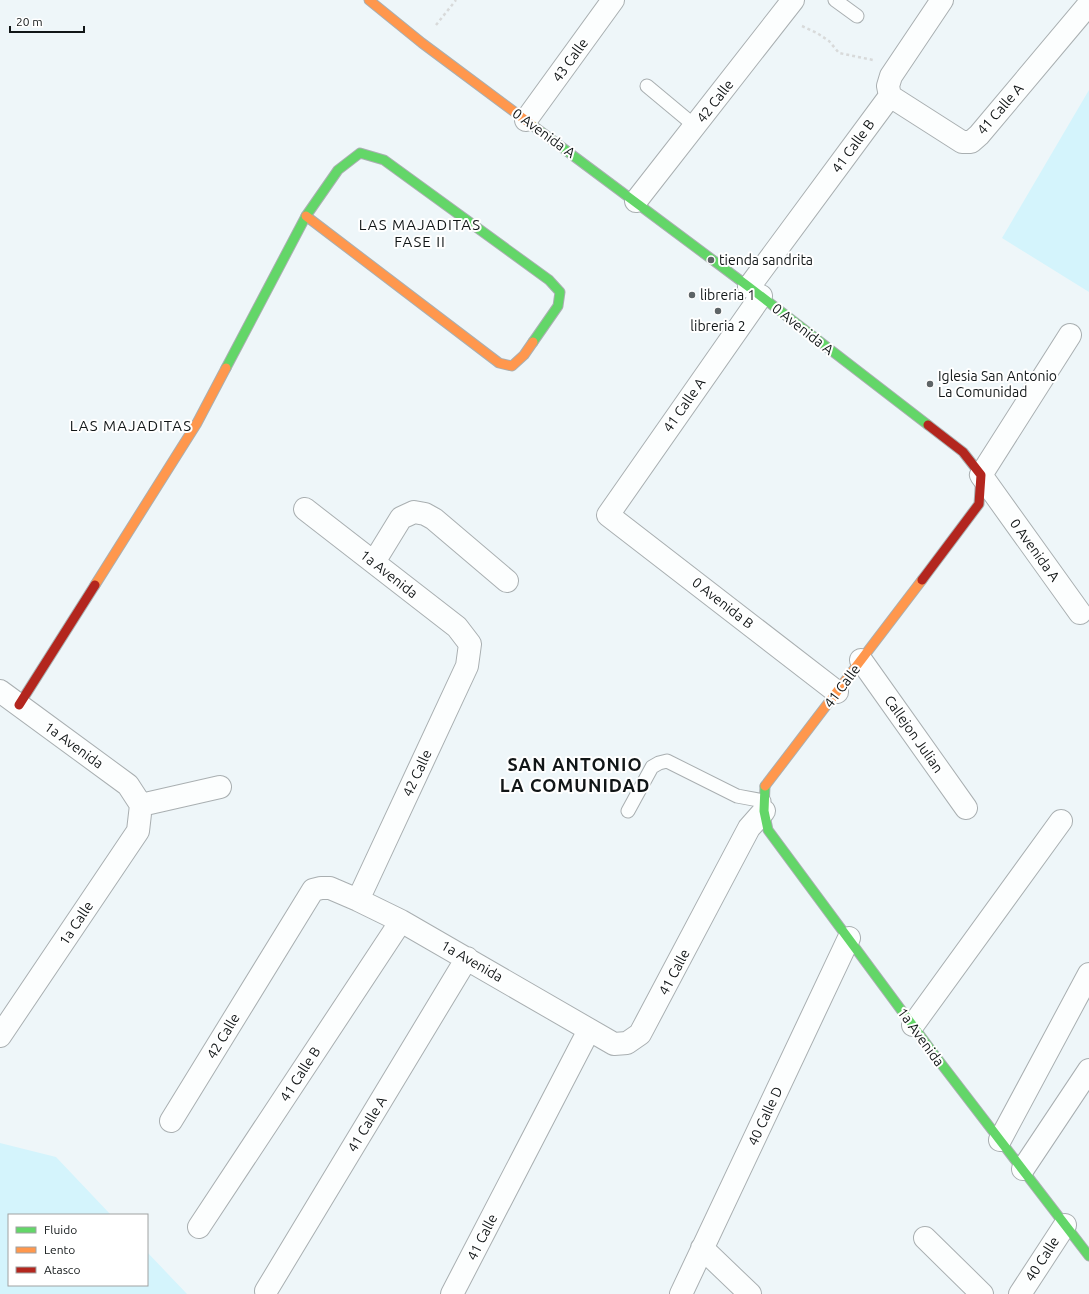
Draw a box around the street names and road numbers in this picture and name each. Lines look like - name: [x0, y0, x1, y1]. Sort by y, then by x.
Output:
- street label: 43 Calle: [549, 35, 591, 85]
- street label: 42 Calle: [693, 76, 737, 126]
- street label: 41 Calle A: [974, 80, 1026, 138]
- street label: 0 Avenida A: [510, 105, 578, 161]
- street label: 41 Calle B: [828, 116, 878, 176]
- street label: 0 Avenida A: [769, 300, 837, 358]
- street label: 41 Calle A: [660, 375, 708, 435]
- street label: 0 Avenida A: [1007, 516, 1063, 584]
- street label: 1a Avenida: [357, 547, 421, 601]
- street label: 0 Avenida B: [689, 574, 757, 632]
- street label: 41 Calle: [821, 661, 863, 711]
- street label: Callejon Julian: [881, 692, 947, 776]
- street label: 1a Avenida: [42, 718, 106, 772]
- street label: 42 Calle: [399, 747, 435, 799]
- street label: 1a Calle: [56, 898, 96, 948]
- street label: 1a Avenida: [438, 937, 506, 985]
- street label: 41 Calle: [655, 946, 693, 998]
- street label: 1a Avenida: [894, 1005, 948, 1069]
- street label: 42 Calle: [203, 1011, 243, 1061]
- street label: 41 Calle B: [276, 1044, 324, 1104]
- street label: 40 Calle D: [744, 1084, 786, 1148]
- street label: 41 Calle A: [344, 1093, 390, 1155]
- street label: 41 Calle: [464, 1211, 500, 1263]
- street label: 40 Calle: [1022, 1234, 1062, 1284]

